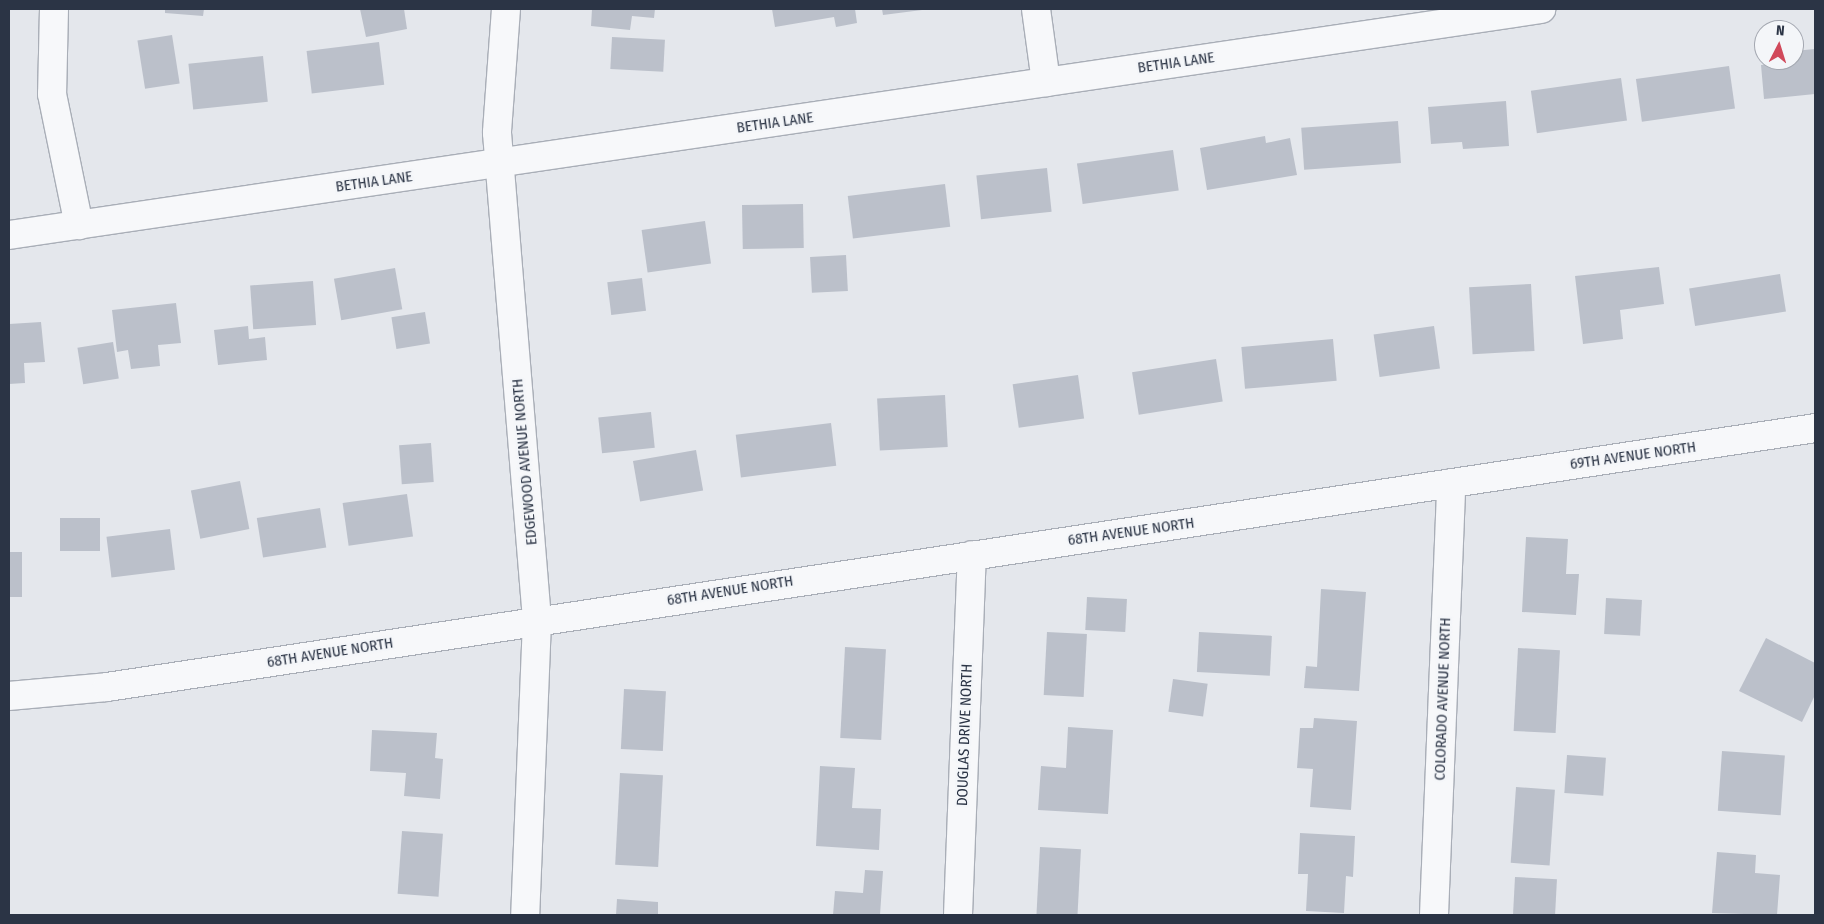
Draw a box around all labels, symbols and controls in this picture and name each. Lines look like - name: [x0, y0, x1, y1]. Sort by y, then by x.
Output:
- north arrow: [1754, 20, 1804, 70]
- text: N: [1775, 22, 1785, 39]
- street label: BETHIA LANE: [1136, 49, 1216, 77]
- street label: BETHIA LANE: [735, 109, 815, 137]
- street label: BETHIA LANE: [334, 168, 414, 196]
- street label: EDGEWOOD AVENUE NORTH: [509, 378, 541, 546]
- street label: 69TH AVENUE NORTH: [1569, 438, 1697, 474]
- street label: 68TH AVENUE NORTH: [1067, 514, 1195, 550]
- street label: 68TH AVENUE NORTH: [666, 572, 794, 610]
- street label: COLORADO AVENUE NORTH: [1431, 617, 1455, 781]
- street label: 68TH AVENUE NORTH: [266, 634, 394, 672]
- street label: DOUGLAS DRIVE NORTH: [954, 663, 976, 807]

